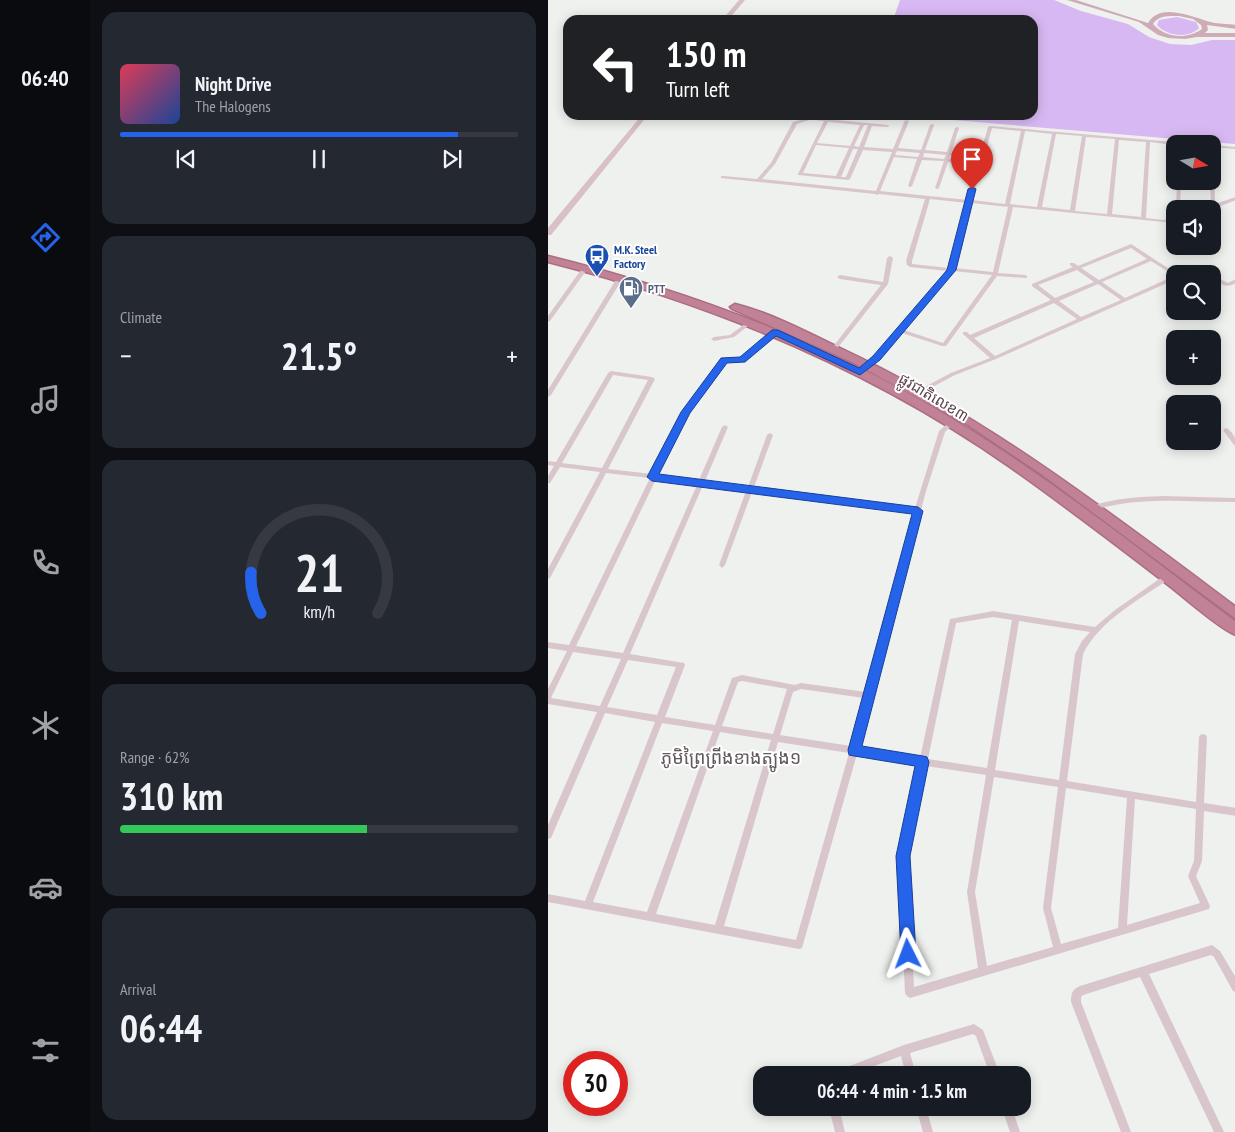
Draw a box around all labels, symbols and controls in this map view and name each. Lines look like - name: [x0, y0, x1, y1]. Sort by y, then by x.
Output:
- text: 150 m: [666, 31, 747, 77]
- icon: left: [583, 35, 648, 100]
- text: 06:40: [21, 64, 69, 92]
- text: Night Drive: [195, 72, 272, 96]
- text: Turn left: [666, 75, 730, 103]
- text: The Halogens: [195, 96, 271, 116]
- north arrow: [1166, 135, 1220, 190]
- map controls: [1166, 135, 1221, 450]
- pin: [951, 138, 993, 189]
- icon: previous: [172, 145, 200, 173]
- icon: pause: [305, 145, 333, 173]
- icon: next: [438, 145, 466, 173]
- icon: arrive: [958, 145, 986, 173]
- button: sound: [1166, 200, 1221, 255]
- icon: directions: [28, 220, 63, 255]
- place label: M.K. Steel Factory: [614, 242, 657, 271]
- bus stop icon: M.K. Steel Factory: [584, 243, 610, 277]
- button: search: [1166, 265, 1221, 320]
- fuel station icon: PTT: [618, 275, 644, 309]
- place label: PTT: [648, 281, 666, 296]
- text: Climate: [120, 307, 162, 327]
- button: +: [1166, 330, 1221, 385]
- text: 21.5°: [281, 331, 357, 380]
- text: −: [120, 337, 132, 374]
- text: +: [506, 337, 518, 374]
- street label: ផ្លូវជាតិលេខ៣: [893, 369, 973, 429]
- icon: music: [28, 382, 63, 417]
- button: −: [1166, 395, 1221, 450]
- text: 21: [294, 539, 344, 606]
- icon: phone: [28, 545, 63, 580]
- text: km/h: [303, 600, 335, 623]
- icon: climate: [28, 708, 63, 743]
- district label: ភូមិព្រៃព្រីងខាងត្បូង១: [661, 746, 801, 773]
- text: Range · 62%: [120, 747, 189, 767]
- text: 310 km: [120, 771, 223, 820]
- icon: car: [28, 870, 63, 905]
- position arrow: [881, 927, 933, 979]
- text: Arrival: [120, 979, 156, 999]
- text: 06:44: [120, 1003, 202, 1052]
- icon: filters: [28, 1033, 63, 1068]
- speed limit sign: 30: [563, 1051, 628, 1116]
- text: 06:44 · 4 min · 1.5 km: [817, 1079, 967, 1103]

